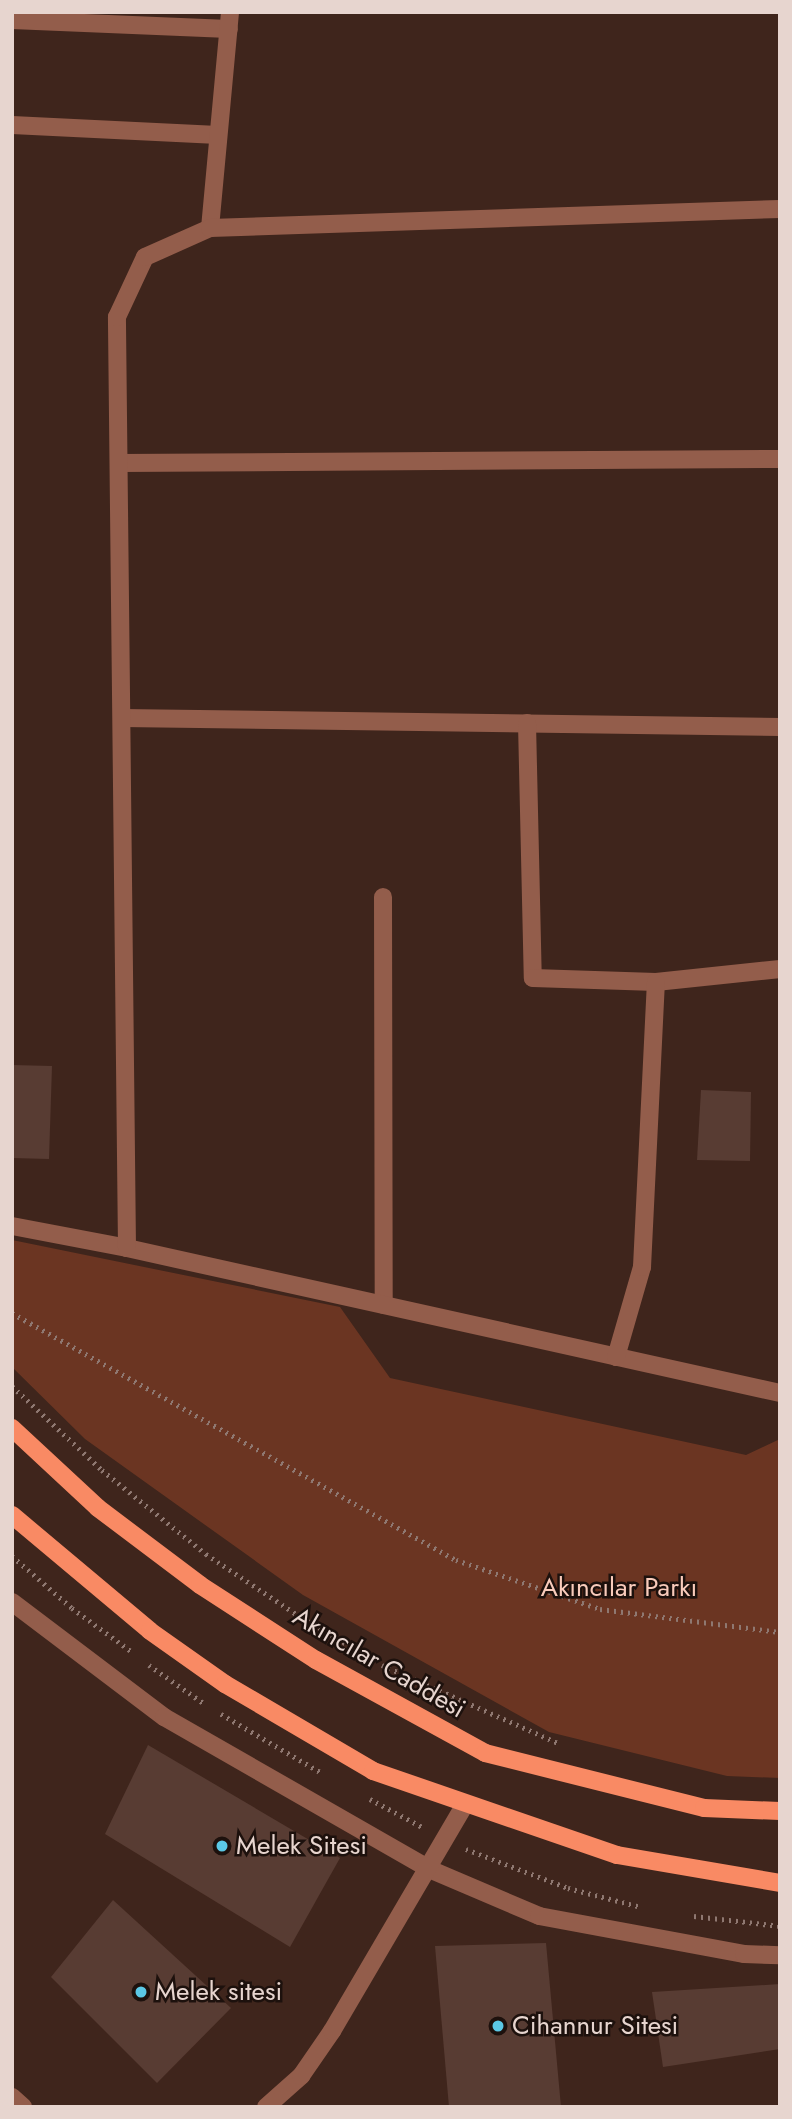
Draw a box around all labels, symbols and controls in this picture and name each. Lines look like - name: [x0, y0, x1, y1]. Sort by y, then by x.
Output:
- park label: Akıncılar Parkı: [541, 1572, 697, 1604]
- street label: Akıncılar Caddesi: [287, 1601, 471, 1725]
- place label: Melek Sitesi: [236, 1830, 367, 1862]
- marker: Melek Sitesi: [214, 1838, 230, 1854]
- place label: Melek sitesi: [155, 1976, 282, 2008]
- marker: Melek sitesi: [133, 1984, 149, 2000]
- place label: Cihannur Sitesi: [512, 2010, 678, 2042]
- marker: Cihannur Sitesi: [490, 2018, 506, 2034]

